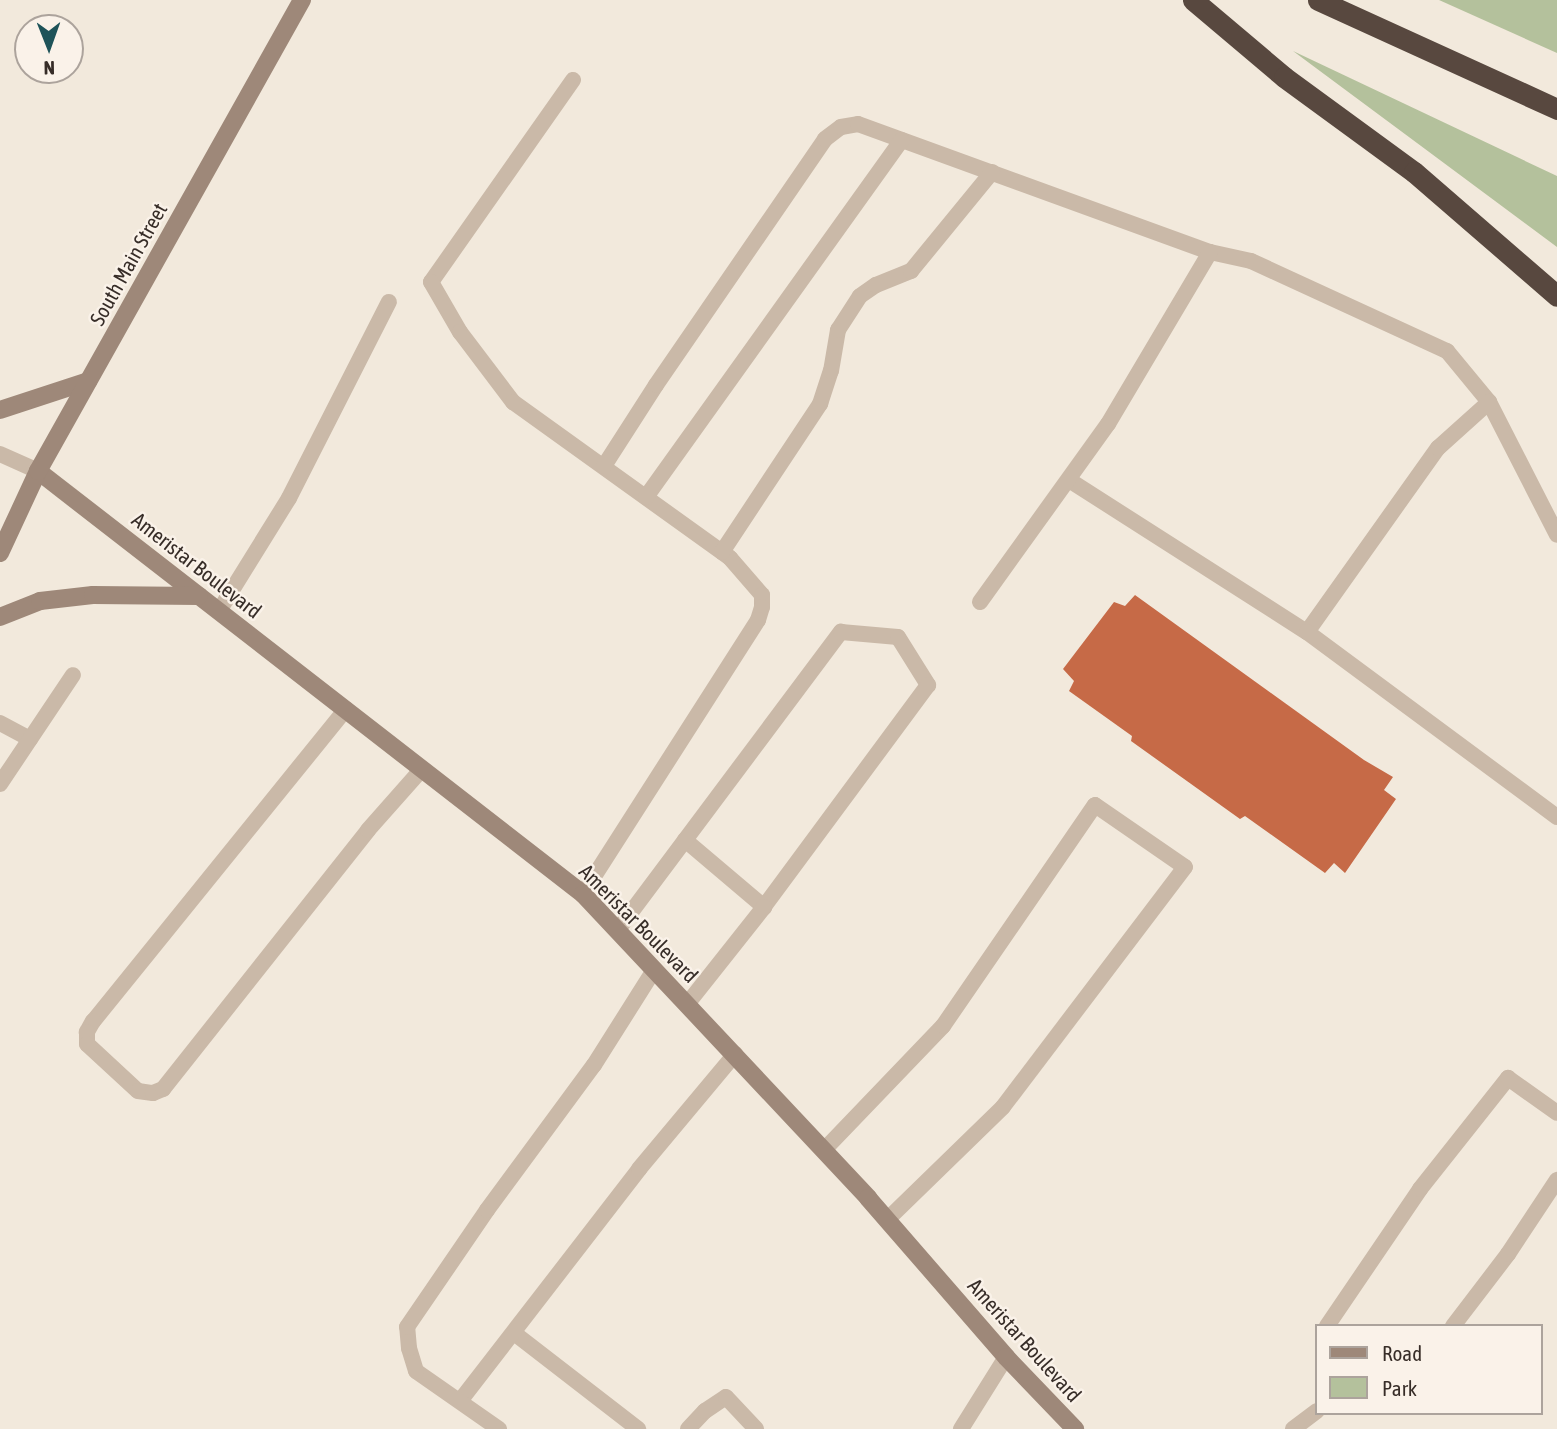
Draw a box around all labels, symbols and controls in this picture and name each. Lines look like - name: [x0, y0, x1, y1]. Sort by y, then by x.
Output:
- north arrow: [14, 14, 84, 84]
- text: N: [44, 57, 55, 79]
- street label: South Main Street: [84, 199, 172, 329]
- street label: Ameristar Boulevard: [127, 507, 267, 623]
- street label: Ameristar Boulevard: [574, 858, 704, 988]
- street label: Ameristar Boulevard: [963, 1273, 1087, 1407]
- legend: [1316, 1324, 1543, 1415]
- text: Road: [1382, 1341, 1422, 1365]
- text: Park: [1382, 1376, 1417, 1400]

